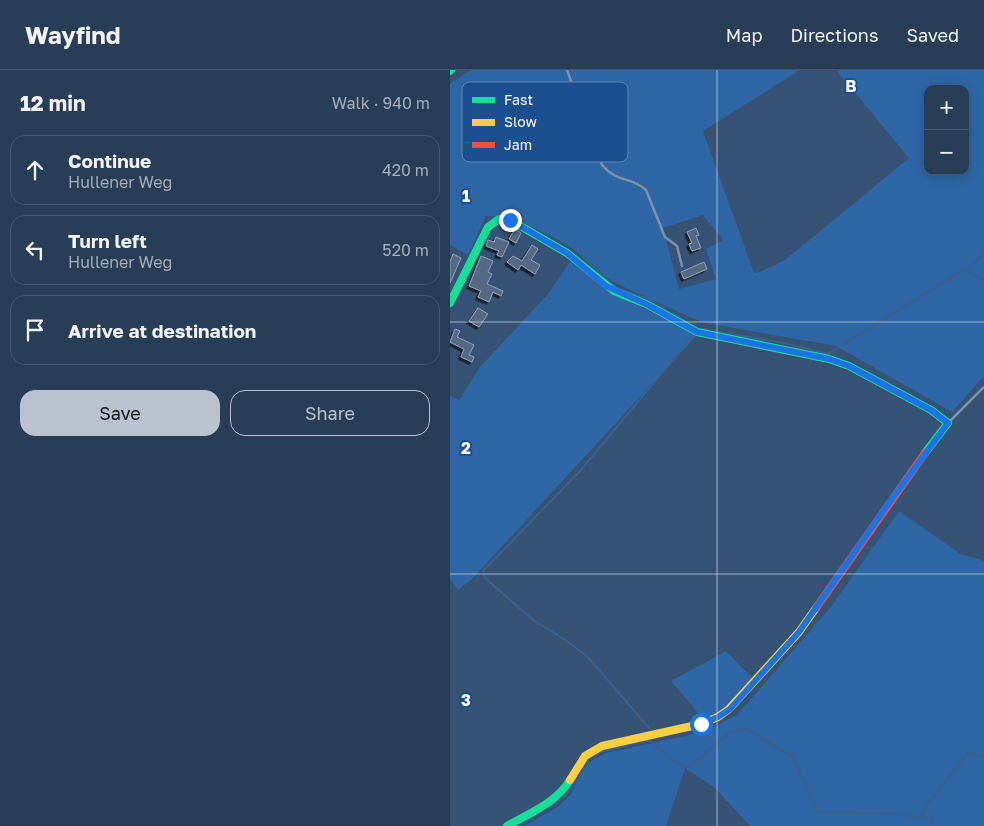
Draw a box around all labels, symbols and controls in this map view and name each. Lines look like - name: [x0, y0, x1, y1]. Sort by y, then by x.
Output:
- text: Wayfind: [25, 20, 121, 49]
- text: Map: [726, 24, 762, 46]
- text: Directions: [790, 24, 878, 46]
- text: Saved: [906, 24, 959, 46]
- text: B: [845, 76, 857, 96]
- legend: [462, 82, 628, 162]
- map controls: [924, 85, 969, 175]
- button: +: [924, 85, 969, 130]
- text: 12 min: [20, 90, 86, 116]
- text: Fast: [504, 91, 533, 108]
- text: Walk · 940 m: [332, 93, 430, 113]
- text: Slow: [504, 113, 537, 130]
- button: −: [924, 130, 969, 175]
- text: Jam: [504, 136, 532, 153]
- text: Continue: [68, 149, 151, 172]
- icon: ahead: [21, 156, 49, 184]
- text: 420 m: [382, 160, 429, 180]
- text: Hullener Weg: [68, 172, 172, 192]
- text: 1: [462, 186, 470, 206]
- route end: [499, 209, 522, 232]
- text: Turn left: [68, 229, 147, 252]
- icon: left: [21, 236, 49, 264]
- text: 520 m: [382, 240, 429, 260]
- text: Hullener Weg: [68, 252, 172, 272]
- icon: arrive: [21, 316, 49, 344]
- text: Arrive at destination: [68, 319, 256, 342]
- button: Save: [20, 390, 220, 436]
- button: Share: [230, 390, 430, 436]
- text: 2: [461, 438, 471, 458]
- text: 3: [461, 690, 471, 710]
- route start: [690, 713, 713, 736]

